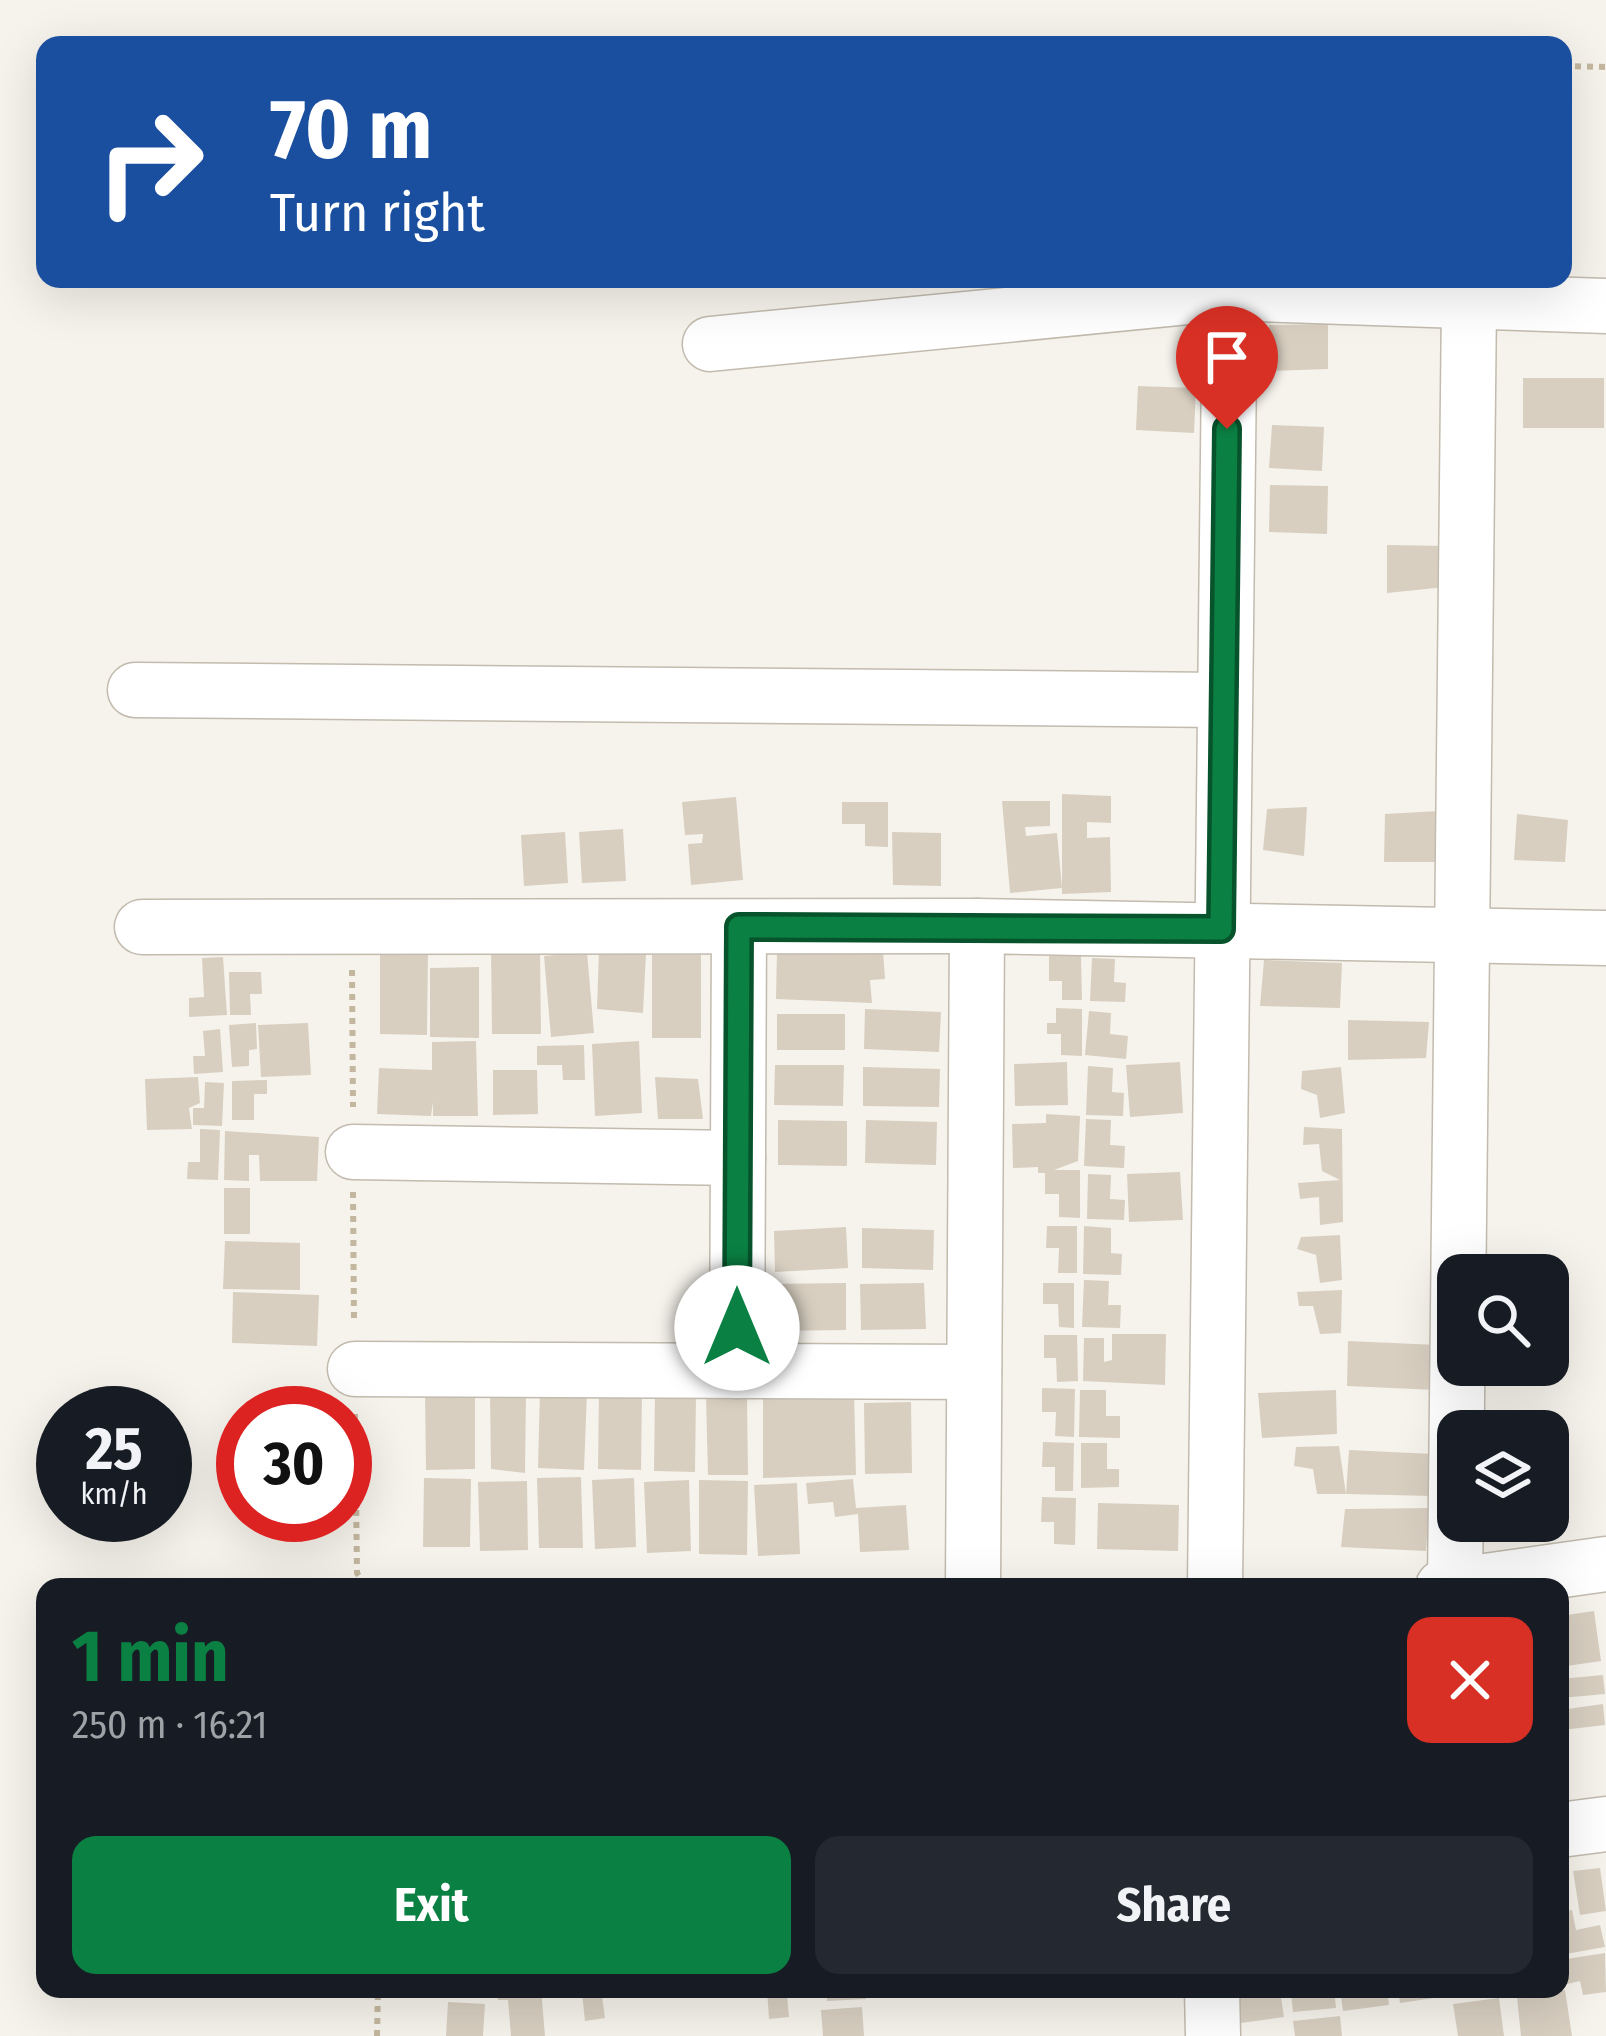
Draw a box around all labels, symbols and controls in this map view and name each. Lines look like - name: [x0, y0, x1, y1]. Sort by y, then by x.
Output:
- text: 70 m: [270, 79, 432, 180]
- icon: right: [72, 84, 228, 240]
- text: Turn right: [270, 181, 485, 245]
- pin: [1176, 306, 1278, 429]
- icon: arrive: [1194, 324, 1260, 390]
- map controls: [1437, 1254, 1569, 1542]
- button: search: [1437, 1254, 1569, 1386]
- position arrow: [674, 1265, 800, 1391]
- speed limit sign: 30: [216, 1386, 372, 1542]
- button: layers: [1437, 1410, 1569, 1542]
- text: 25: [85, 1413, 143, 1485]
- text: km/h: [81, 1476, 147, 1512]
- text: 1 min: [72, 1614, 229, 1700]
- button: close: [1407, 1617, 1533, 1743]
- text: 250 m · 16:21: [72, 1702, 268, 1748]
- button: Exit: [72, 1836, 791, 1974]
- button: Share: [815, 1836, 1533, 1974]

